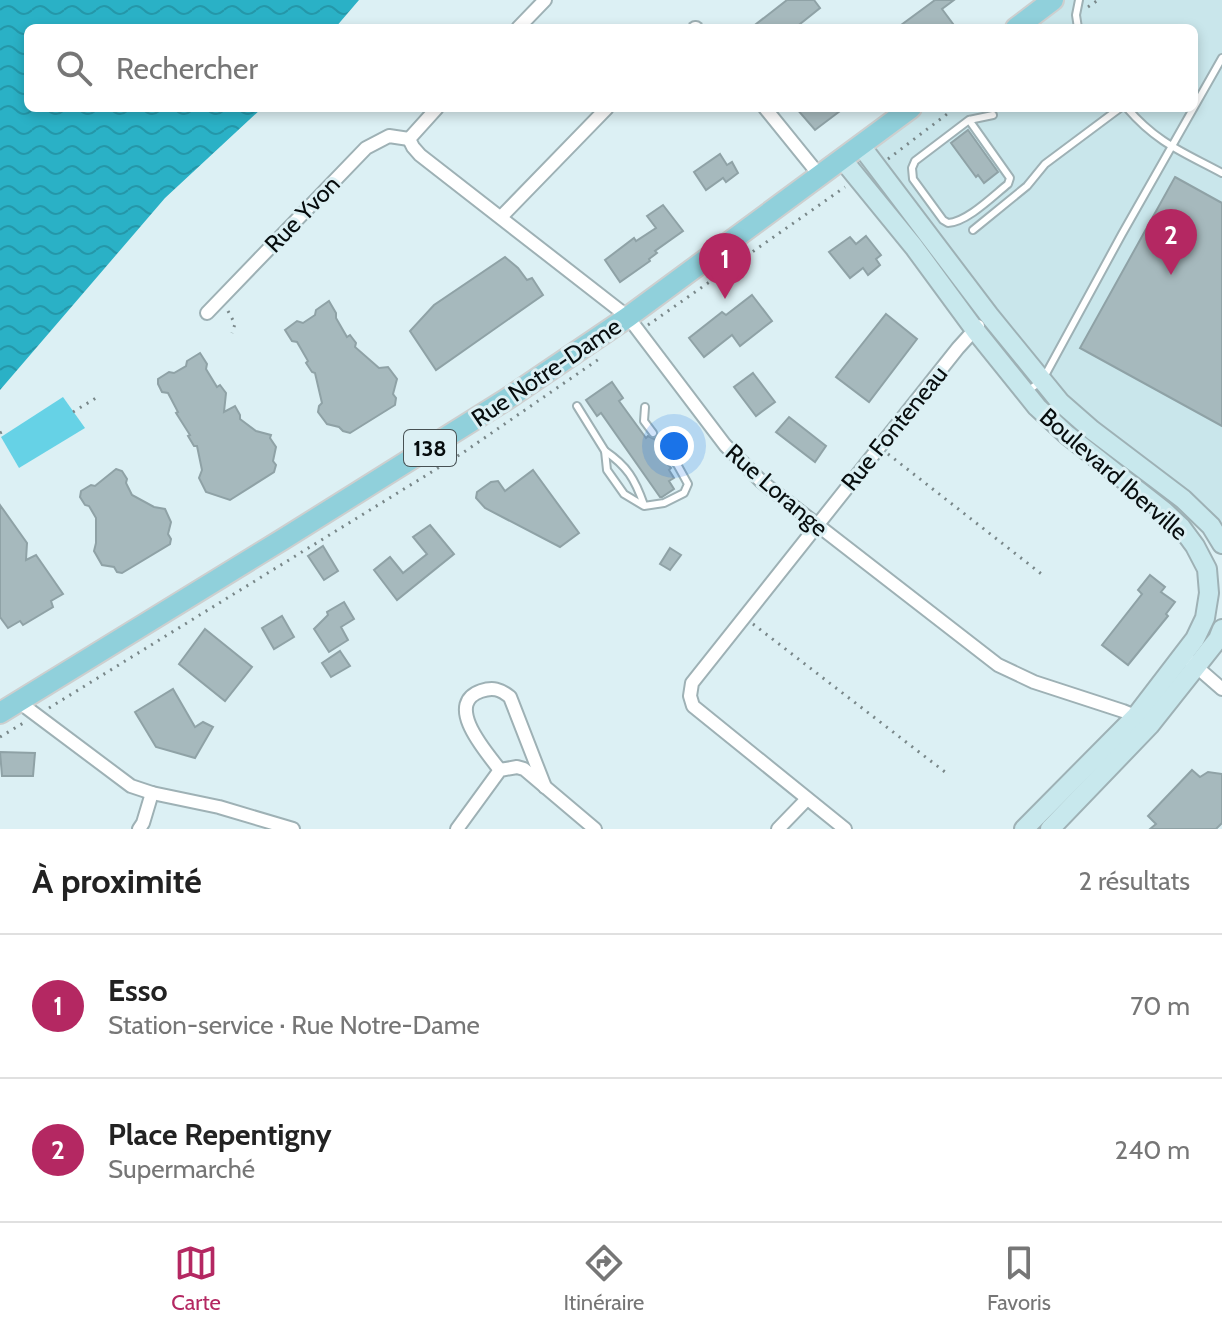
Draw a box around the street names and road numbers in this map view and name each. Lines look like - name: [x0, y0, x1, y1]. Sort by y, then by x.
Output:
- street label: Rue Yvon: [258, 170, 346, 258]
- street label: Rue Notre-Dame: [466, 311, 626, 433]
- street label: Rue Fonteneau: [835, 360, 953, 496]
- street label: Boulevard Iberville: [1034, 402, 1194, 546]
- road number: 138: [404, 430, 456, 466]
- street label: Rue Lorange: [720, 438, 834, 542]

